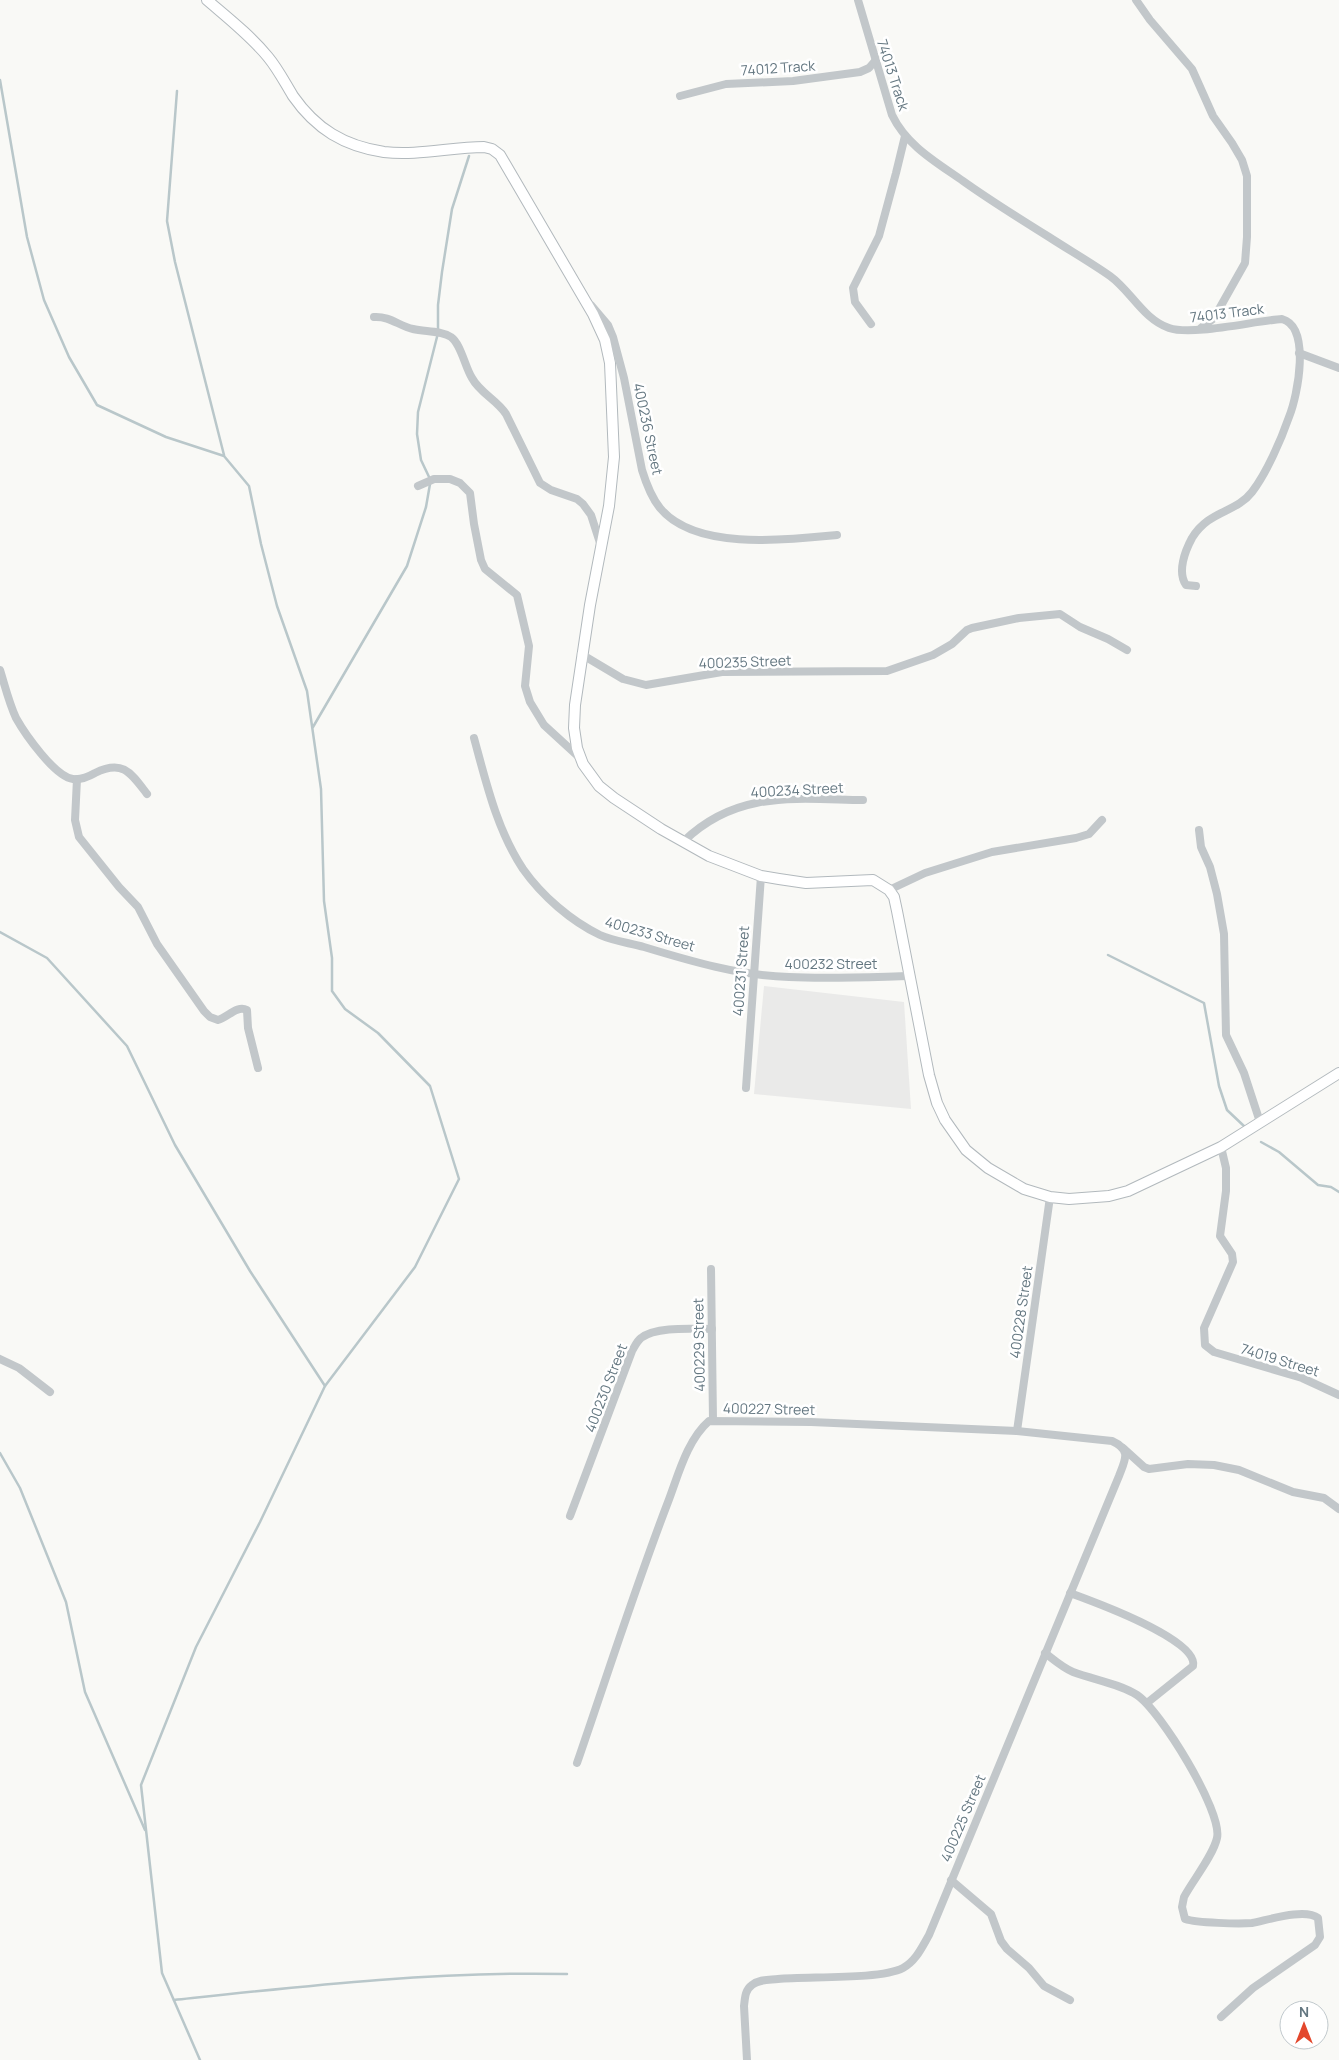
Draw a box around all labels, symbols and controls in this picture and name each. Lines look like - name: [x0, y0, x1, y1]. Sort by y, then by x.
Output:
- street label: 74013 Track: [873, 37, 914, 114]
- street label: 74012 Track: [740, 55, 817, 80]
- street label: 74013 Track: [1189, 298, 1266, 326]
- street label: 400236 Street: [629, 381, 668, 477]
- street label: 400235 Street: [698, 650, 792, 673]
- street label: 400234 Street: [750, 778, 844, 801]
- street label: 400233 Street: [603, 912, 698, 956]
- street label: 400231 Street: [728, 925, 753, 1017]
- street label: 400232 Street: [785, 954, 878, 973]
- street label: 400228 Street: [1005, 1264, 1036, 1359]
- street label: 400229 Street: [688, 1298, 709, 1392]
- street label: 74019 Street: [1238, 1339, 1322, 1381]
- street label: 400230 Street: [580, 1340, 631, 1435]
- street label: 400227 Street: [723, 1398, 816, 1419]
- street label: 400225 Street: [936, 1771, 990, 1864]
- north arrow: [1279, 2000, 1329, 2050]
- text: N: [1299, 2002, 1309, 2021]

